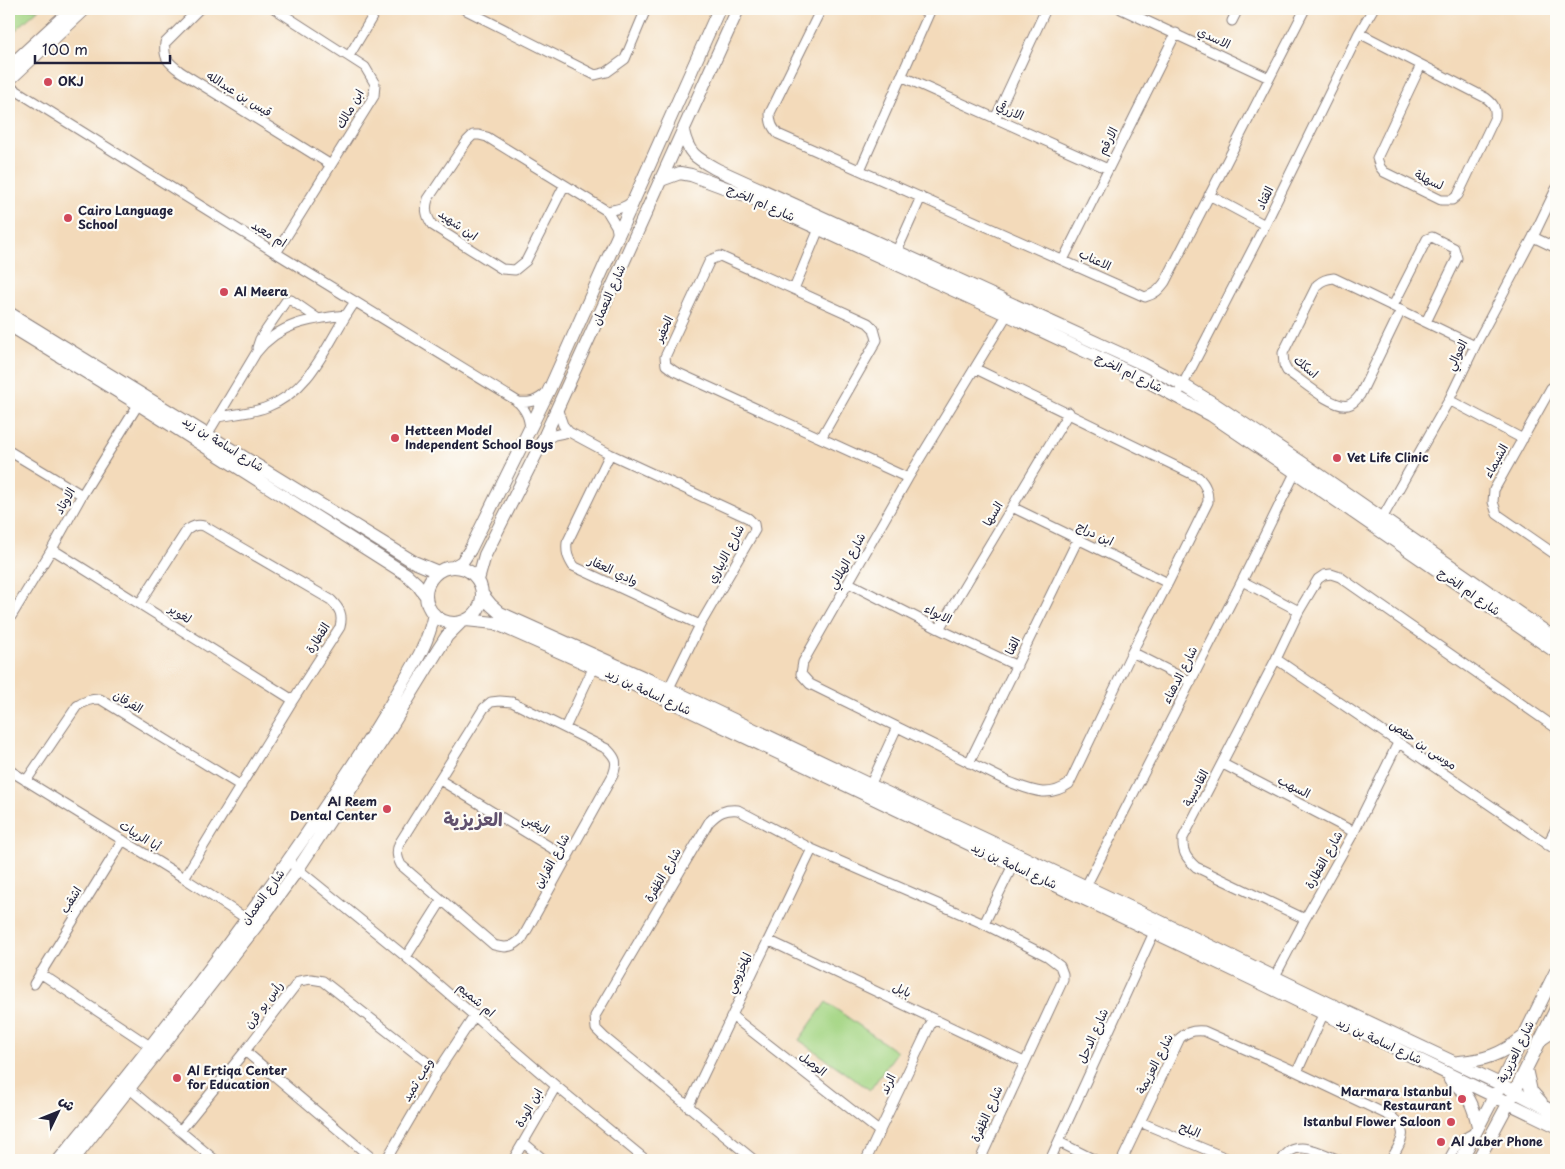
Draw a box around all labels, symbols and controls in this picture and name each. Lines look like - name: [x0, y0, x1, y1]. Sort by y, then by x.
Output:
- street label: الاسدي: [1194, 22, 1234, 53]
- scale bar: [35, 32, 170, 64]
- text: 100 m: [42, 37, 88, 60]
- street label: قيس بن عبدالله: [203, 66, 276, 120]
- place label: OKJ: [58, 72, 84, 90]
- marker: OKJ: [42, 76, 54, 88]
- street label: ابن مالك: [331, 85, 368, 132]
- street label: الازرقي: [993, 96, 1027, 125]
- street label: الارقم: [1093, 124, 1123, 158]
- street label: لسهلة: [1412, 164, 1447, 194]
- street label: شارع ام الخرج: [724, 179, 798, 226]
- street label: القتاد: [1251, 183, 1278, 212]
- place label: Cairo Language School: [78, 201, 173, 233]
- street label: ابن شهيد: [435, 204, 482, 244]
- marker: Cairo Language School: [62, 212, 74, 224]
- street label: ام معبد: [248, 215, 291, 252]
- street label: الاعناب: [1076, 244, 1115, 274]
- street label: شارع النعمان: [587, 261, 630, 328]
- place label: Al Meera: [233, 282, 289, 300]
- marker: Al Meera: [218, 286, 230, 298]
- street label: الحفير: [649, 312, 677, 346]
- street label: العوالي: [1441, 336, 1474, 374]
- street label: شارع ام الخرج: [1092, 348, 1166, 397]
- street label: اسكك: [1290, 351, 1323, 382]
- street label: شارع اسامة بن زيد: [179, 411, 268, 476]
- place label: Hetteen Model Independent School Boys: [405, 421, 553, 453]
- marker: Hetteen Model Independent School Boys: [389, 432, 401, 444]
- street label: الشيماء: [1478, 440, 1512, 481]
- place label: Vet Life Clinic: [1347, 448, 1429, 466]
- marker: Vet Life Clinic: [1331, 452, 1343, 464]
- street label: الاوتاد: [49, 484, 79, 517]
- street label: السها: [978, 498, 1007, 529]
- street label: ابن دراج: [1074, 516, 1117, 551]
- street label: شارع الابياري: [702, 521, 749, 587]
- street label: شارع الهلالي: [823, 529, 872, 593]
- street label: وادي العقار: [584, 550, 641, 590]
- street label: شارع ام الخرج: [1434, 563, 1504, 620]
- street label: لغوير: [165, 599, 195, 627]
- street label: الابواء: [922, 599, 955, 627]
- street label: القطارة: [301, 618, 334, 656]
- street label: القنا: [1000, 633, 1024, 658]
- street label: شارع الدهناء: [1157, 643, 1202, 707]
- street label: شارع اسامة بن زيد: [602, 663, 694, 720]
- street label: الفرقان: [110, 685, 147, 717]
- street label: موسى بن حفص: [1386, 715, 1461, 773]
- street label: القادسية: [1178, 766, 1212, 809]
- street label: السهب: [1275, 770, 1314, 802]
- place label: Al Reem Dental Center: [290, 792, 378, 824]
- marker: Al Reem Dental Center: [381, 803, 393, 815]
- district label: العزيزية: [443, 805, 503, 832]
- street label: اليغبي: [518, 808, 553, 841]
- street label: أبا الربيات: [116, 815, 165, 855]
- street label: شارع القطارة: [1300, 827, 1347, 892]
- street label: شارع القراين: [529, 830, 574, 892]
- street label: شارع اسامة بن زيد: [968, 837, 1060, 894]
- street label: شارع الظفرة: [639, 844, 686, 905]
- street label: شارع النعمان: [236, 865, 289, 928]
- street label: اشقب: [55, 882, 85, 916]
- street label: المخزومي: [721, 949, 758, 997]
- street label: رأس بو قرن: [239, 977, 287, 1032]
- street label: بابل: [890, 977, 915, 1001]
- street label: ام شميم: [453, 978, 500, 1022]
- street label: شارع الدحل: [1072, 1005, 1113, 1066]
- street label: شارع اسامة بن زيد: [1333, 1012, 1425, 1069]
- street label: شارع العزيزية: [1492, 1017, 1539, 1086]
- street label: شارع العزيمة: [1131, 1030, 1178, 1097]
- street label: الوصل: [796, 1047, 831, 1080]
- street label: وعب ثميد: [397, 1054, 437, 1105]
- place label: Al Ertiqa Center for Education: [186, 1061, 288, 1093]
- street label: الرند: [875, 1070, 900, 1097]
- marker: Al Ertiqa Center for Education: [171, 1072, 183, 1084]
- place label: Marmara Istanbul Restaurant: [1341, 1082, 1452, 1114]
- street label: شارع الظفرة: [966, 1083, 1007, 1145]
- street label: ابن الودة: [510, 1085, 546, 1130]
- north arrow: [32, 1086, 82, 1136]
- text: ش: [55, 1090, 81, 1116]
- marker: Marmara Istanbul Restaurant: [1456, 1093, 1468, 1105]
- place label: Istanbul Flower Saloon: [1303, 1112, 1441, 1130]
- marker: Istanbul Flower Saloon: [1445, 1116, 1457, 1128]
- street label: البلح: [1177, 1117, 1204, 1142]
- place label: Al Jaber Phone: [1451, 1132, 1543, 1150]
- marker: Al Jaber Phone: [1435, 1136, 1447, 1148]

